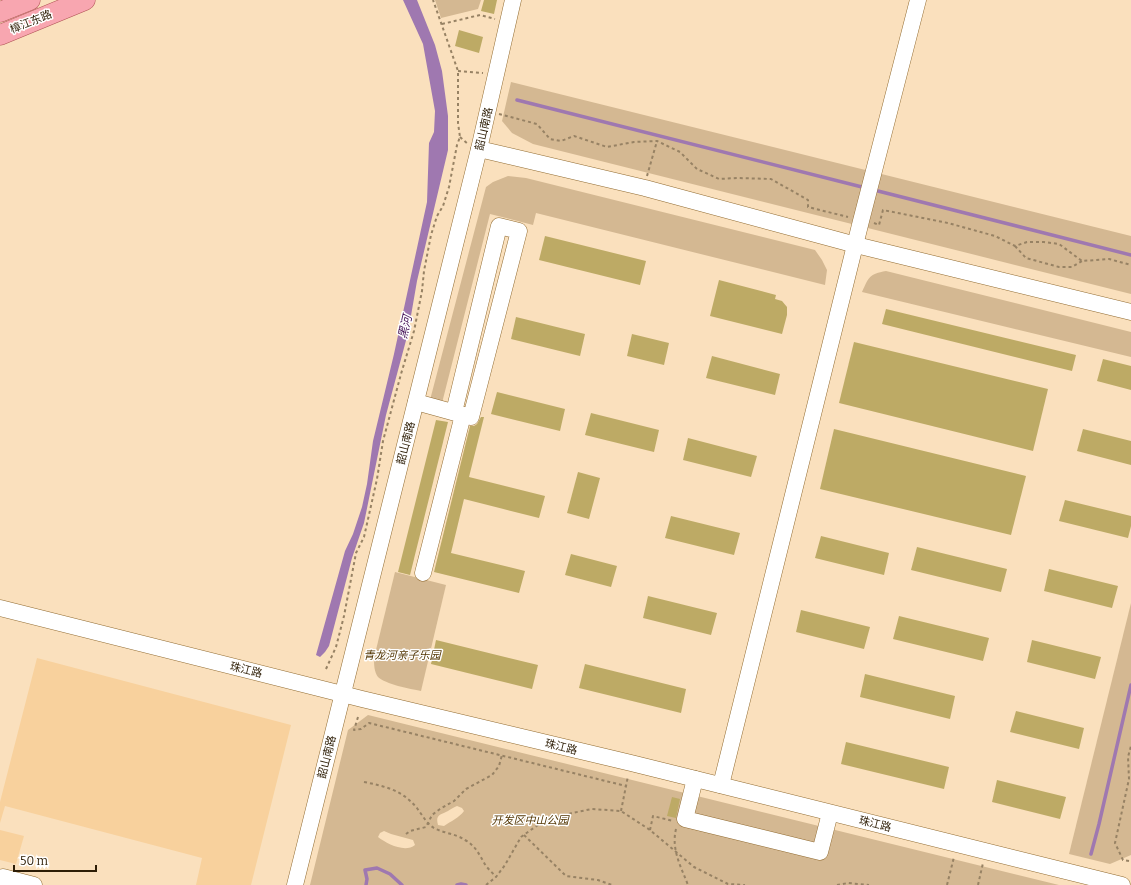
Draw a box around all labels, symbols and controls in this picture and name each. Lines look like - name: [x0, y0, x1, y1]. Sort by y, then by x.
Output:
- street label: 樟江东路: [8, 8, 54, 36]
- street label: 韶山南路: [473, 106, 495, 152]
- water label: 黑河: [395, 312, 415, 340]
- street label: 韶山南路: [394, 420, 418, 466]
- park label: 青龙河亲子乐园: [364, 649, 442, 662]
- street label: 珠江路: [228, 660, 264, 680]
- street label: 韶山南路: [315, 734, 339, 780]
- street label: 珠江路: [543, 737, 579, 757]
- park label: 开发区中山公园: [492, 814, 570, 827]
- street label: 珠江路: [857, 814, 893, 834]
- scale bar: [14, 847, 96, 873]
- text: 50 m: [20, 854, 49, 868]

